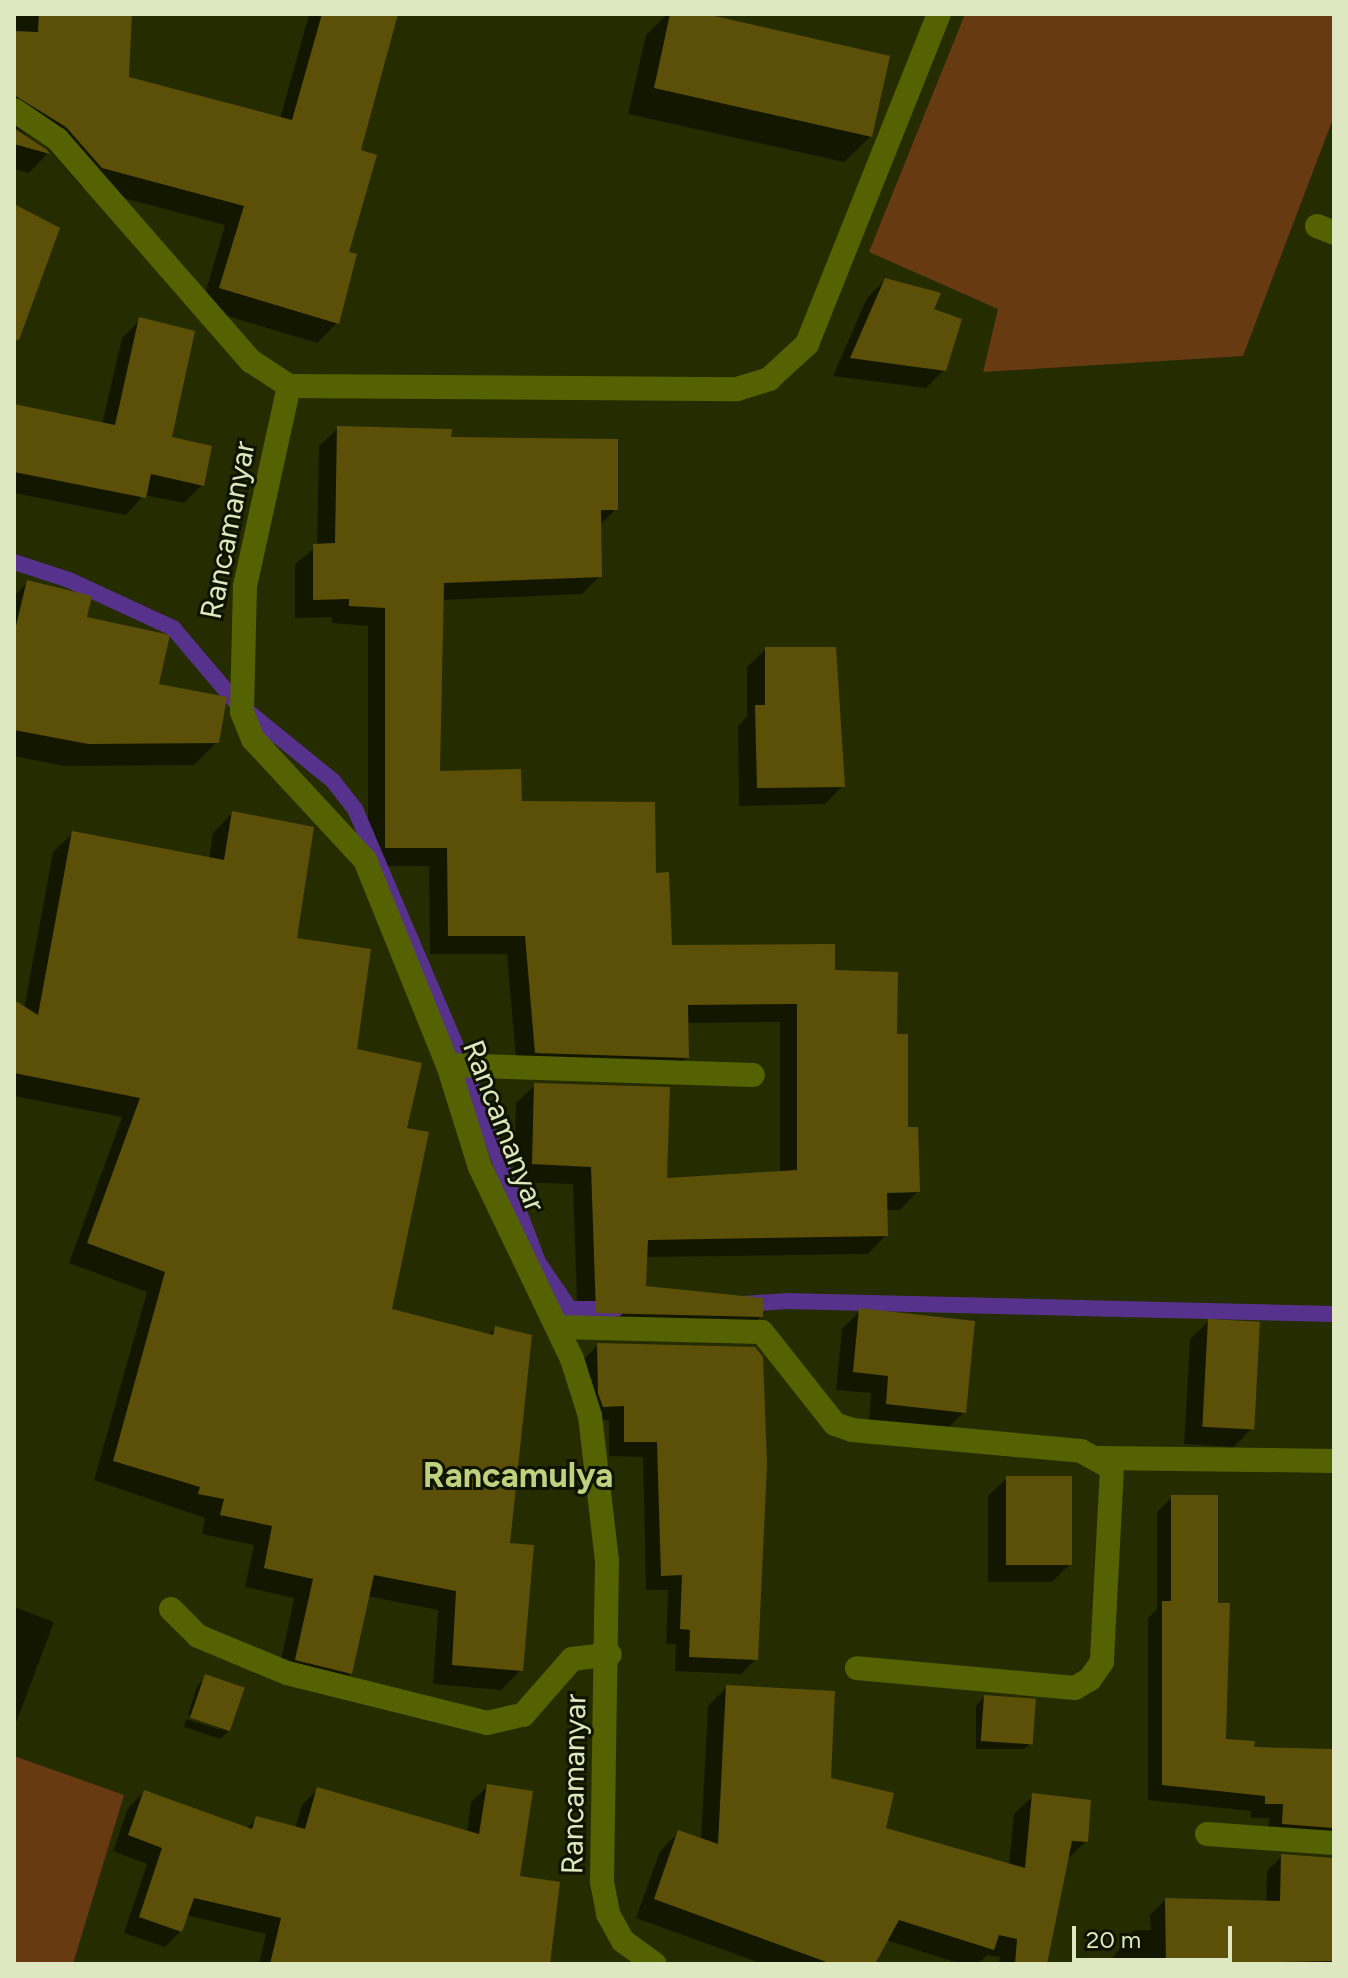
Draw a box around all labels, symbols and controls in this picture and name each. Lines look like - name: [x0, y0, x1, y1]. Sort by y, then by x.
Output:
- street label: Rancamanyar: [193, 438, 263, 622]
- street label: Rancamanyar: [455, 1035, 553, 1217]
- district label: Rancamulya: [423, 1456, 613, 1496]
- street label: Rancamanyar: [554, 1693, 594, 1875]
- scale bar: [1076, 1910, 1236, 1960]
- text: 20 m: [1086, 1925, 1141, 1954]

